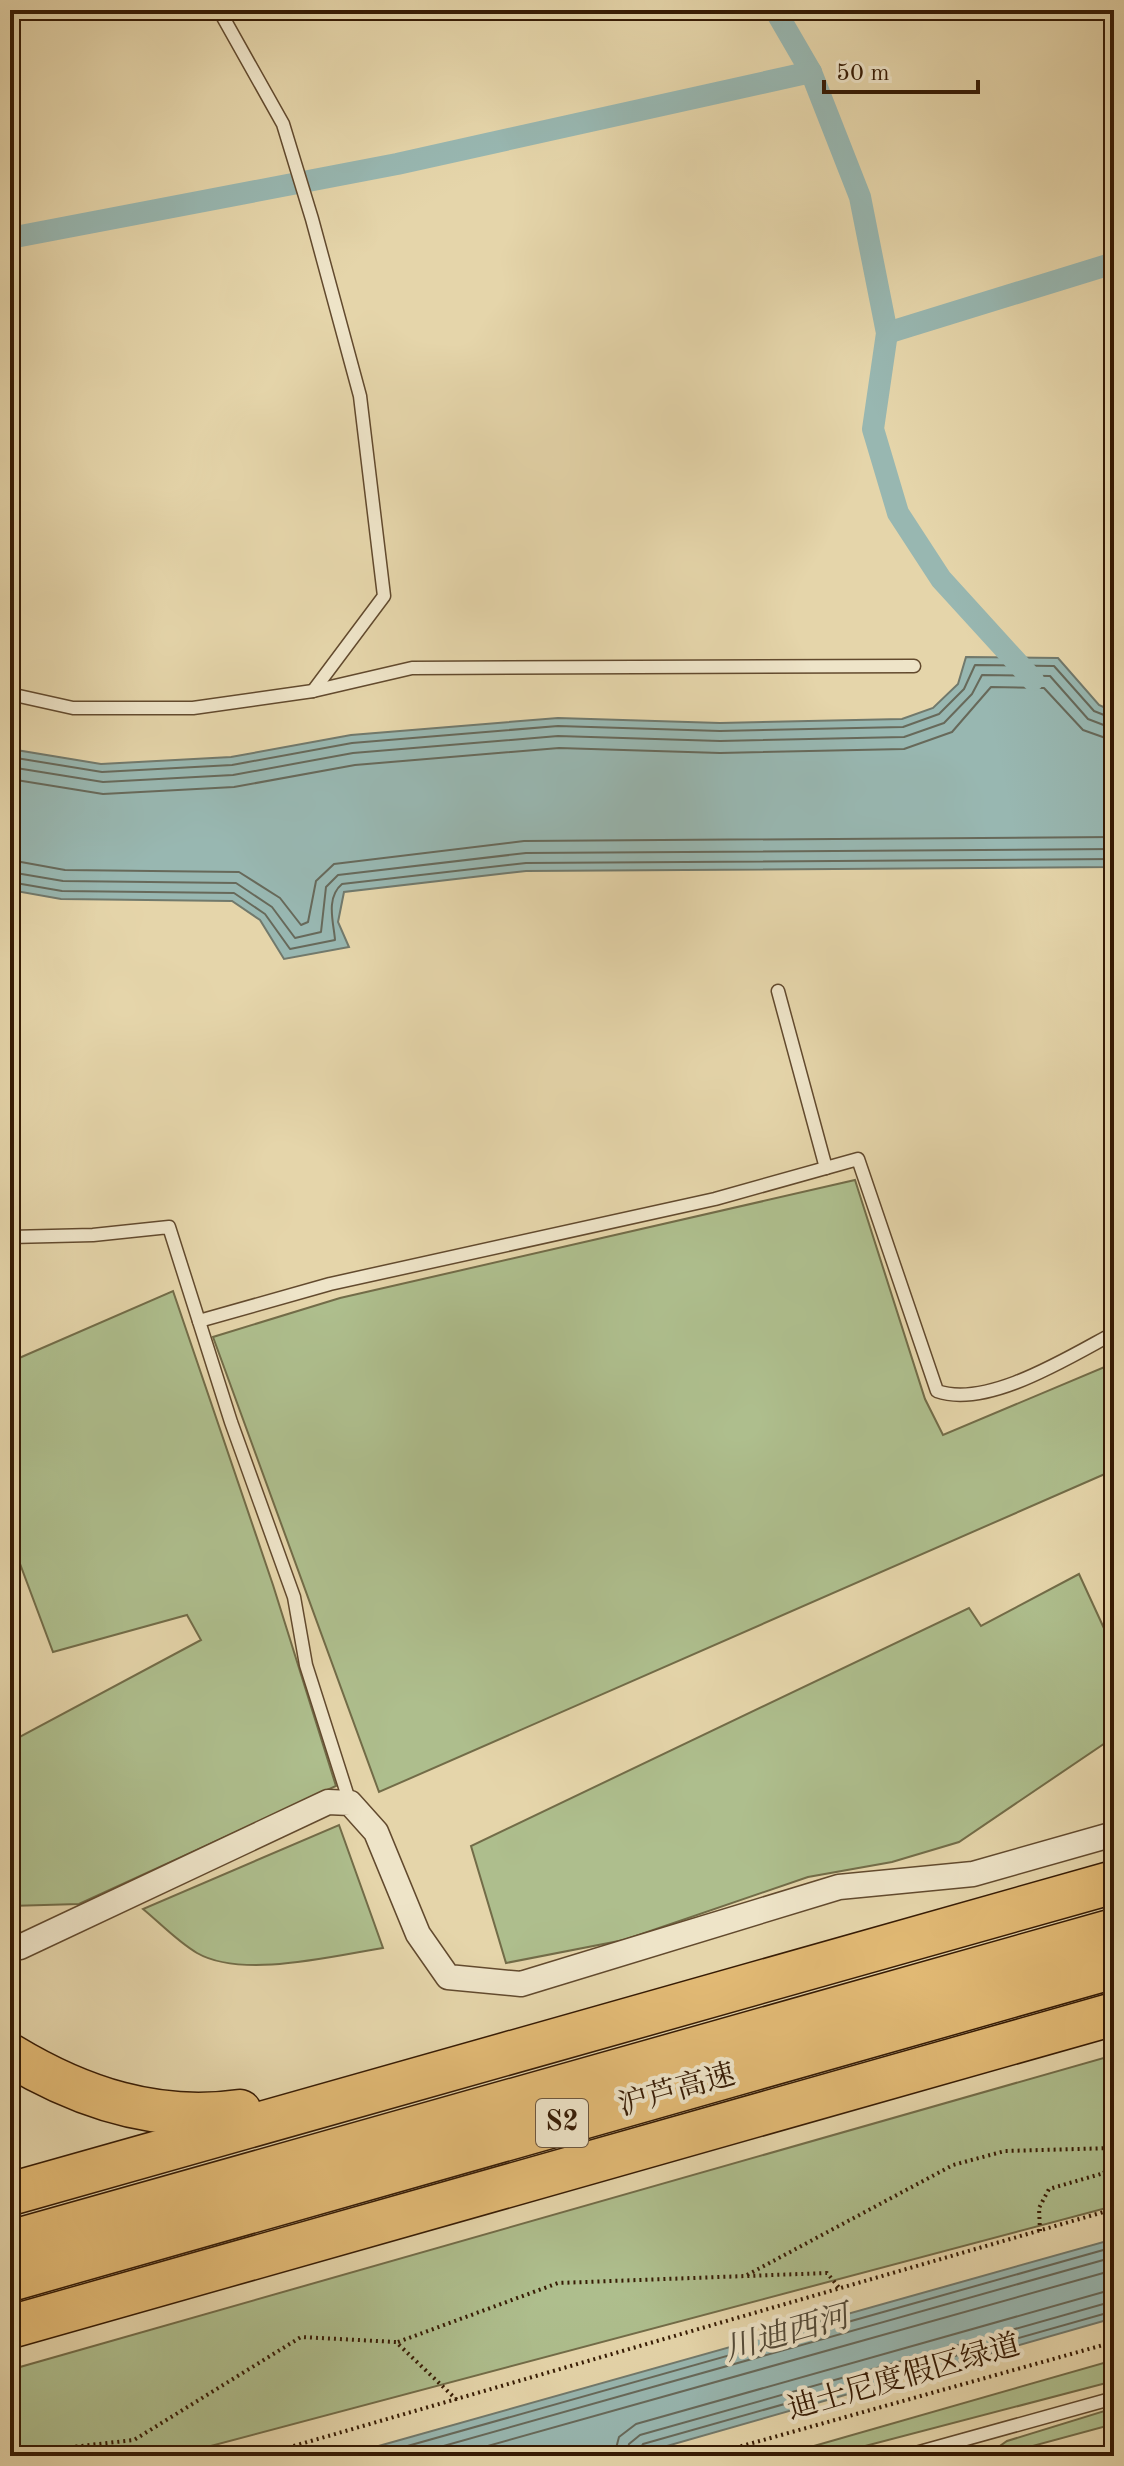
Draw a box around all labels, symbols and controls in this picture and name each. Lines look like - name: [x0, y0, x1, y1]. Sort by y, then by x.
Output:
- scale bar: [824, 44, 978, 94]
- text: 50 m: [836, 62, 890, 86]
- street label: 沪芦高速: [614, 2057, 739, 2122]
- road number: S2: [536, 2099, 588, 2147]
- water label: 川迪西河: [720, 2298, 858, 2368]
- street label: 迪士尼度假区绿道: [784, 2328, 1023, 2425]

